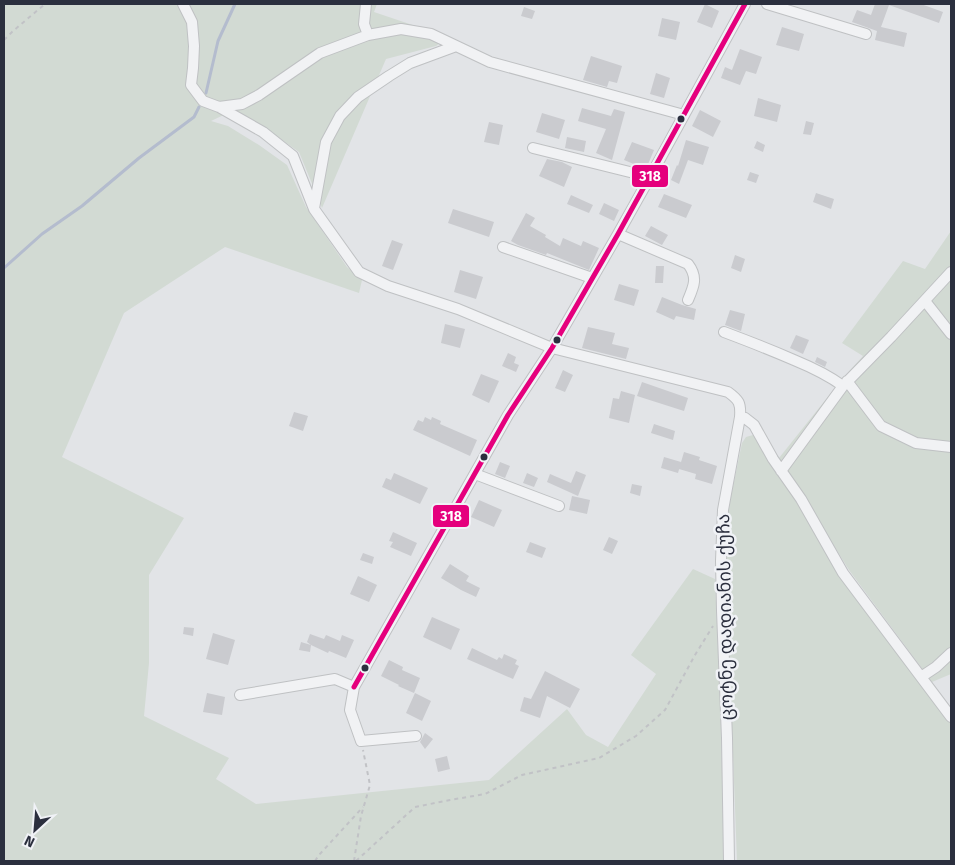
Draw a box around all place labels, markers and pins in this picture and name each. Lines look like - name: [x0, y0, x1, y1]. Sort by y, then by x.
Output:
- unlabelled marker: [676, 114, 686, 124]
- unlabelled marker: [552, 335, 562, 345]
- unlabelled marker: [479, 452, 489, 462]
- unlabelled marker: [360, 663, 370, 673]

